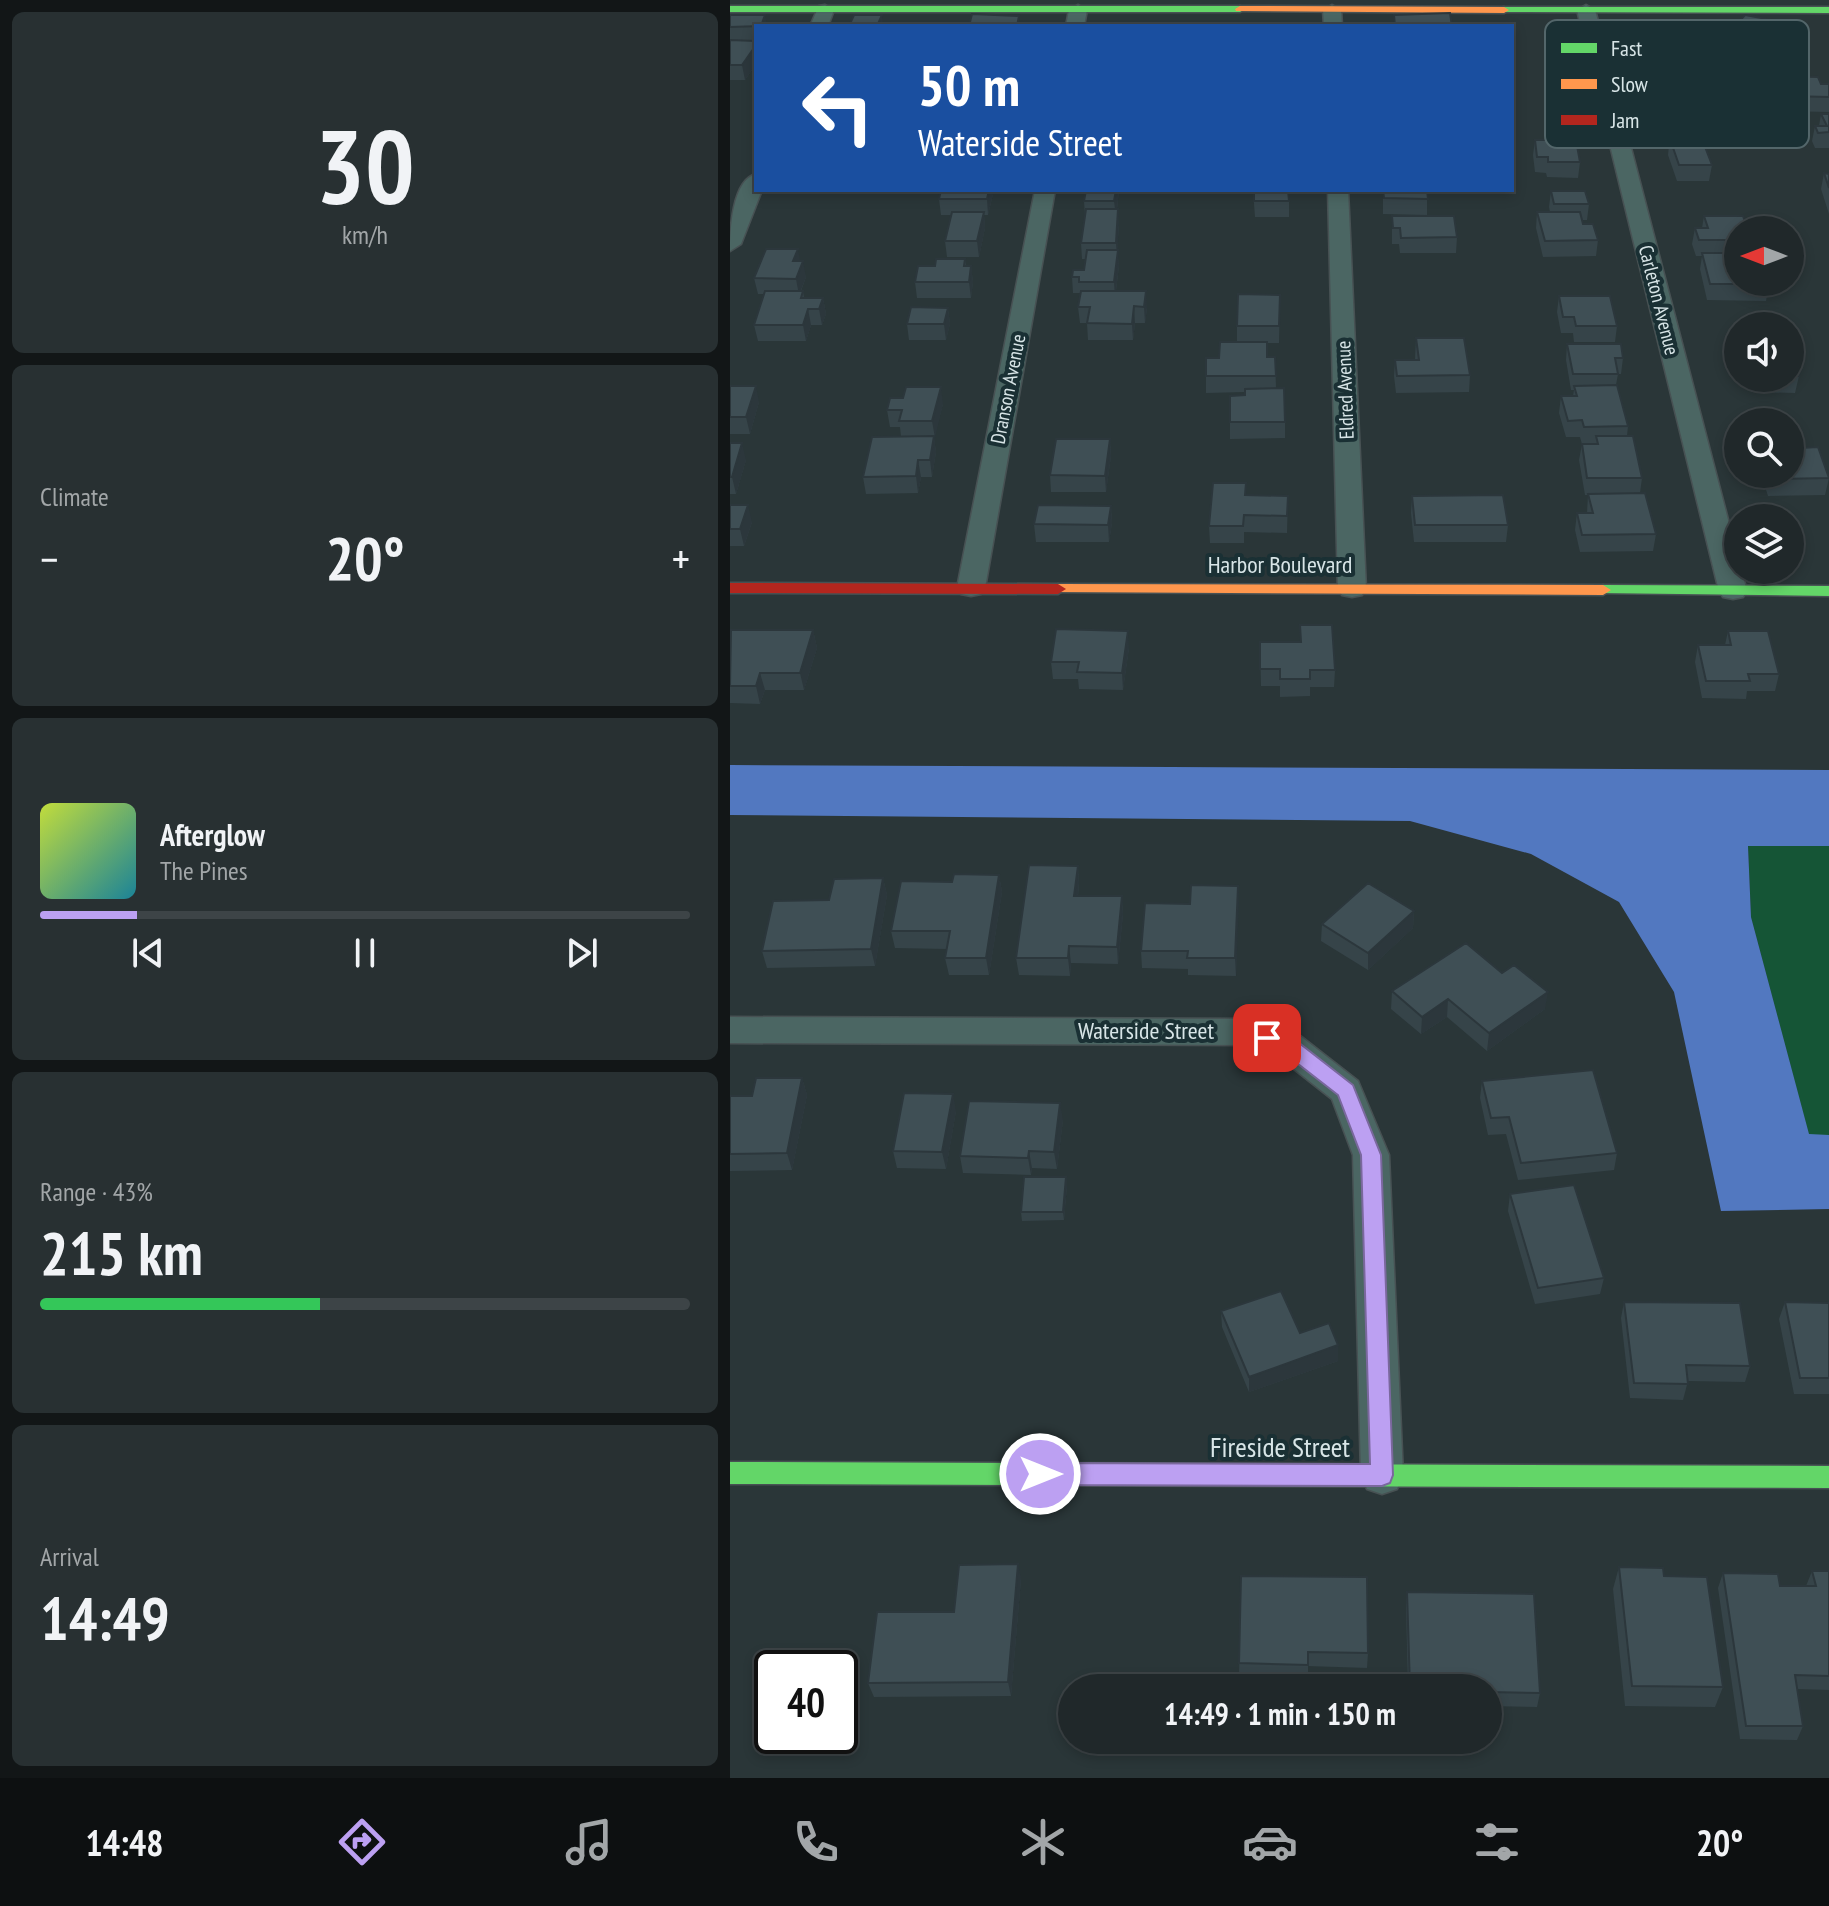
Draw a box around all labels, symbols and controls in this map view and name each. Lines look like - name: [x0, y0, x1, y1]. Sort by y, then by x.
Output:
- legend: [1545, 20, 1809, 148]
- text: Fast: [1611, 34, 1642, 62]
- text: 50 m: [918, 49, 1020, 121]
- icon: left: [786, 56, 890, 160]
- text: Slow: [1611, 70, 1648, 98]
- text: 30: [315, 98, 415, 233]
- text: Jam: [1610, 106, 1639, 134]
- text: Waterside Street: [918, 119, 1122, 166]
- north arrow: [1724, 216, 1804, 296]
- map controls: [1724, 216, 1804, 584]
- text: km/h: [342, 218, 388, 251]
- street label: Carleton Avenue: [1633, 242, 1685, 358]
- button: sound: [1724, 312, 1804, 392]
- street label: Dranson Avenue: [985, 332, 1031, 446]
- street label: Eldred Avenue: [1330, 340, 1360, 440]
- button: search: [1724, 408, 1804, 488]
- text: Climate: [40, 480, 109, 513]
- button: layers: [1724, 504, 1804, 584]
- text: 20°: [325, 519, 405, 597]
- text: −: [40, 530, 58, 587]
- text: +: [672, 530, 690, 587]
- street label: Harbor Boulevard: [1208, 549, 1352, 580]
- text: Afterglow: [160, 815, 265, 854]
- text: The Pines: [160, 854, 248, 887]
- icon: previous: [126, 931, 170, 975]
- icon: pause: [343, 931, 387, 975]
- icon: next: [560, 931, 604, 975]
- pin: [1233, 1004, 1301, 1072]
- street label: Waterside Street: [1078, 1015, 1214, 1046]
- icon: arrive: [1245, 1016, 1289, 1060]
- text: Range · 43%: [40, 1175, 153, 1208]
- text: 215 km: [40, 1214, 203, 1292]
- street label: Fireside Street: [1210, 1428, 1350, 1465]
- position arrow: [998, 1432, 1082, 1516]
- text: Arrival: [40, 1540, 99, 1573]
- text: 14:49: [40, 1579, 170, 1657]
- speed limit sign: 40: [754, 1650, 858, 1754]
- text: 14:49 · 1 min · 150 m: [1164, 1694, 1396, 1733]
- icon: directions: [334, 1814, 390, 1870]
- icon: music: [561, 1814, 617, 1870]
- icon: phone: [788, 1814, 844, 1870]
- icon: climate: [1015, 1814, 1071, 1870]
- icon: car: [1242, 1814, 1298, 1870]
- icon: filters: [1469, 1814, 1525, 1870]
- text: 14:48: [85, 1819, 163, 1866]
- text: 20°: [1696, 1819, 1743, 1866]

